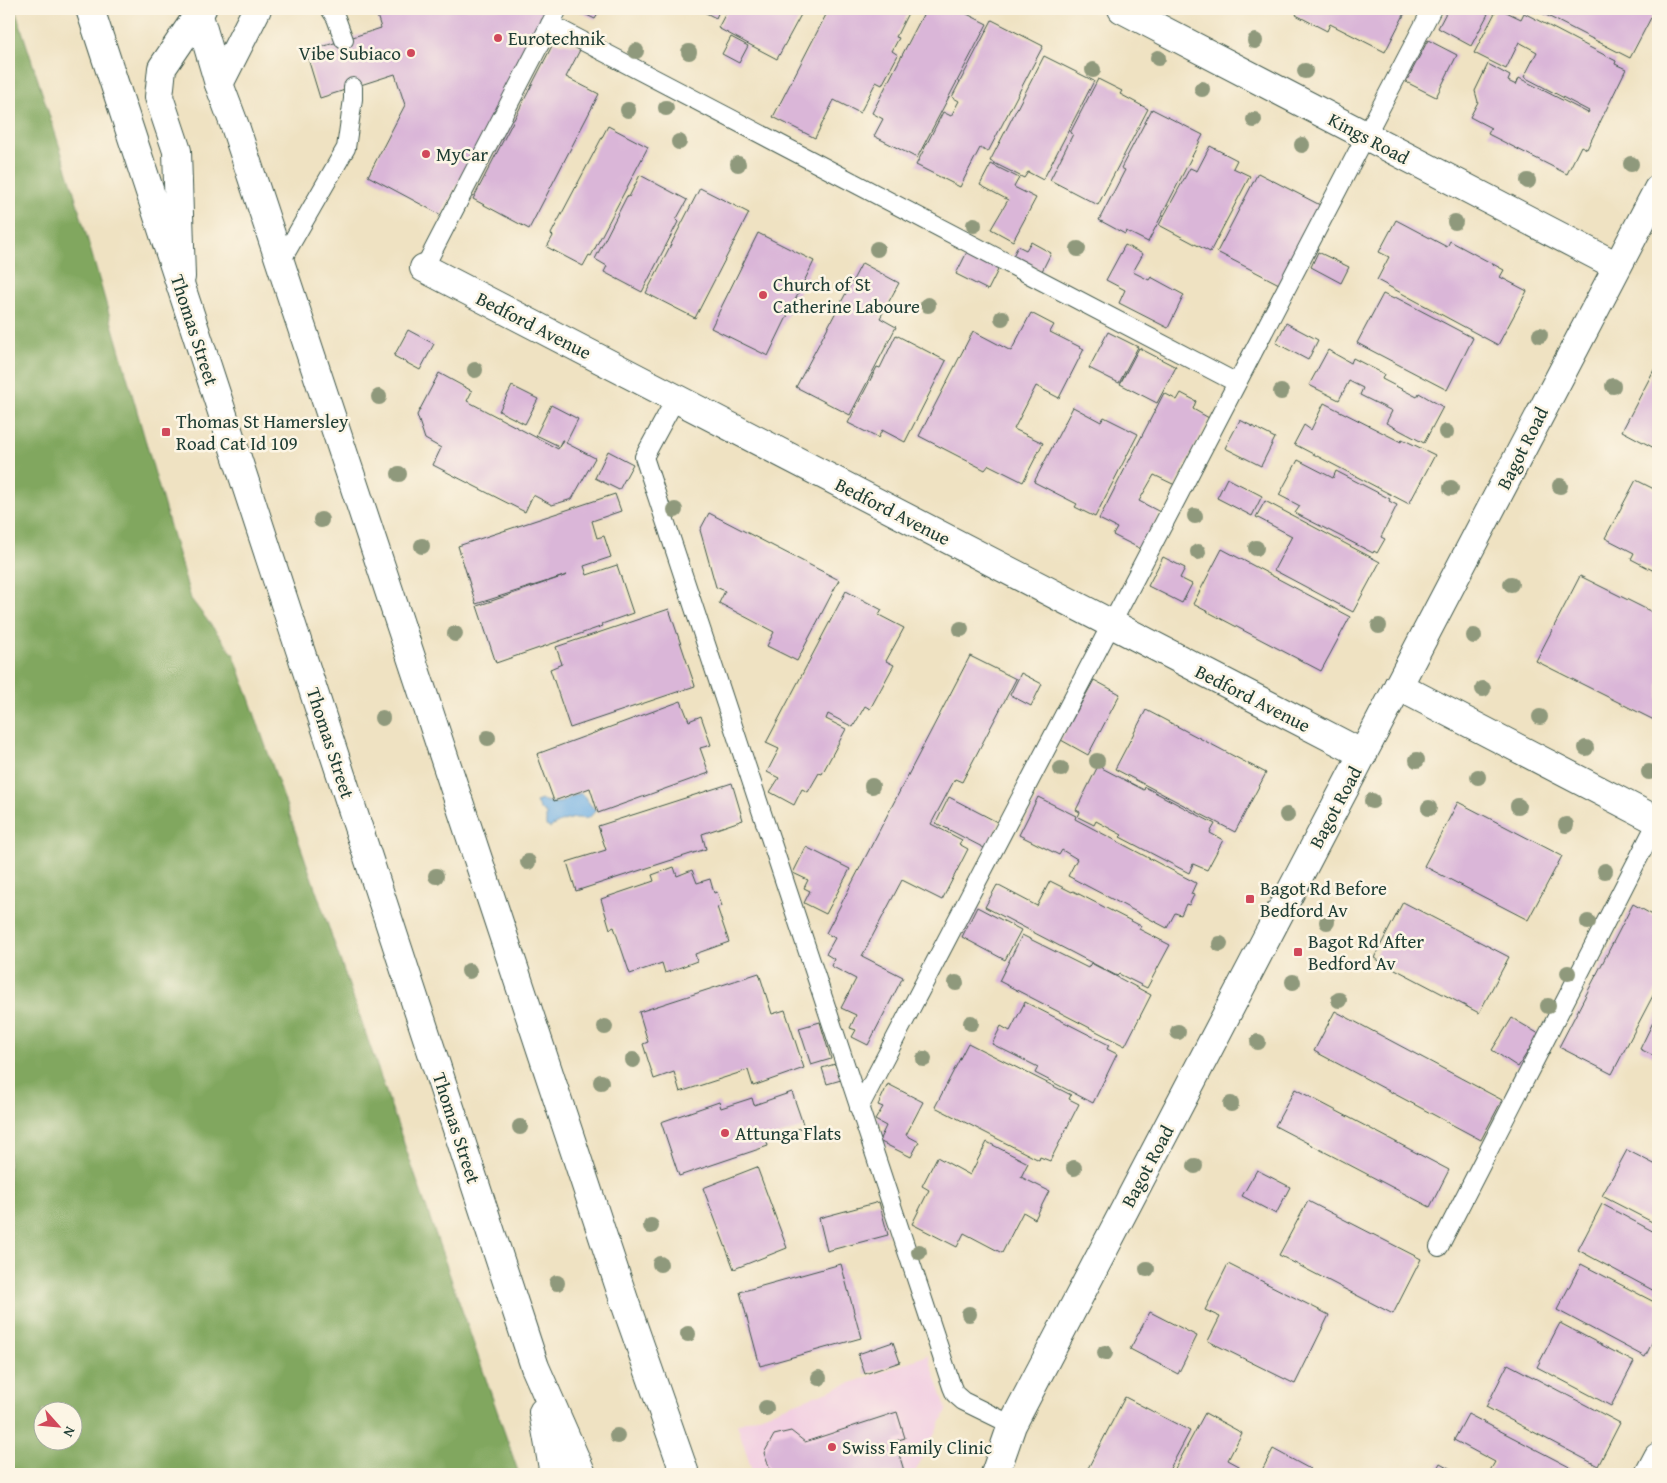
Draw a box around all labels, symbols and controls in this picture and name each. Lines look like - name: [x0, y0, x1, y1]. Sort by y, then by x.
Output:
- place label: Eurotechnik: [508, 24, 606, 52]
- marker: Eurotechnik: [492, 32, 504, 44]
- place label: Vibe Subiaco: [298, 39, 401, 67]
- marker: Vibe Subiaco: [405, 47, 417, 59]
- street label: Kings Road: [1323, 105, 1415, 171]
- place label: MyCar: [436, 140, 488, 168]
- marker: MyCar: [420, 148, 432, 160]
- place label: Church of St Catherine Laboure: [773, 270, 920, 320]
- street label: Thomas Street: [164, 271, 226, 389]
- street label: Bedford Avenue: [472, 284, 597, 366]
- marker: Church of St Catherine Laboure: [757, 289, 769, 301]
- street label: Bagot Road: [1489, 401, 1555, 494]
- place label: Thomas St Hamersley Road Cat Id 109: [176, 407, 349, 457]
- marker: Thomas St Hamersley Road Cat Id 109: [160, 426, 172, 438]
- street label: Bedford Avenue: [831, 470, 956, 552]
- street label: Bedford Avenue: [1191, 657, 1316, 739]
- street label: Thomas Street: [300, 684, 362, 802]
- street label: Bagot Road: [1302, 760, 1369, 853]
- place label: Bagot Rd Before Bedford Av: [1260, 874, 1387, 924]
- marker: Bagot Rd Before Bedford Av: [1244, 893, 1256, 905]
- place label: Bagot Rd After Bedford Av: [1308, 927, 1424, 977]
- marker: Bagot Rd After Bedford Av: [1292, 946, 1304, 958]
- street label: Thomas Street: [426, 1069, 488, 1187]
- place label: Attunga Flats: [735, 1119, 841, 1147]
- street label: Bagot Road: [1114, 1119, 1181, 1212]
- marker: Attunga Flats: [719, 1127, 731, 1139]
- north arrow: [32, 1400, 82, 1450]
- text: N: [58, 1423, 81, 1441]
- place label: Swiss Family Clinic: [842, 1433, 992, 1461]
- marker: Swiss Family Clinic: [826, 1441, 838, 1453]

